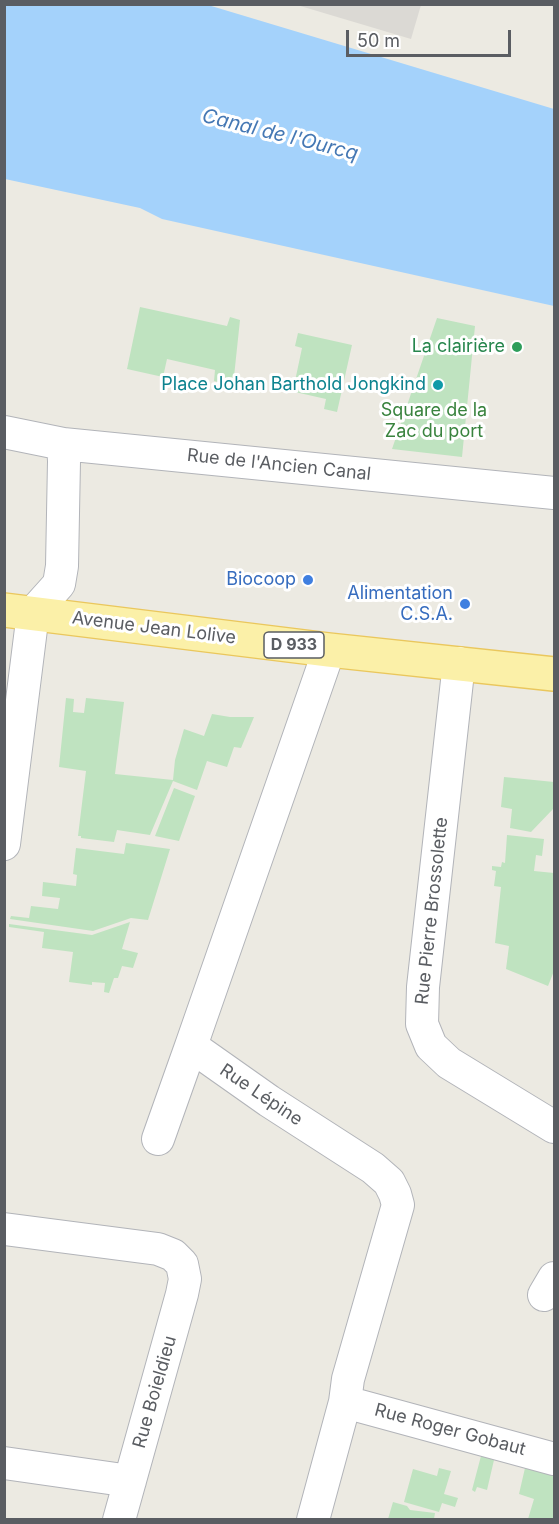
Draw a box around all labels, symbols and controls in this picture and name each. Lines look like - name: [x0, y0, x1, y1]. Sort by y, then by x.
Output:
- scale bar: [349, 18, 514, 56]
- text: 50 m: [357, 30, 400, 51]
- water label: Canal de l'Ourcq: [200, 104, 360, 166]
- place label: La clairière: [412, 336, 505, 358]
- marker: La clairière: [510, 340, 524, 354]
- place label: Place Johan Barthold Jongkind: [161, 374, 426, 396]
- marker: Place Johan Barthold Jongkind: [431, 378, 445, 392]
- park label: Square de la Zac du port: [381, 400, 487, 442]
- street label: Rue de l'Ancien Canal: [186, 445, 372, 485]
- place label: Biocoop: [226, 569, 296, 591]
- marker: Biocoop: [301, 573, 315, 587]
- place label: Alimentation C.S.A.: [347, 583, 453, 626]
- marker: Alimentation C.S.A.: [458, 597, 472, 611]
- street label: Avenue Jean Lolive: [71, 607, 237, 649]
- road number: D 933: [264, 632, 324, 658]
- street label: Rue Pierre Brossolette: [411, 816, 453, 1006]
- street label: Rue Lépine: [216, 1059, 306, 1131]
- street label: Rue Boieldieu: [129, 1333, 181, 1451]
- street label: Rue Roger Gobaut: [372, 1399, 528, 1461]

